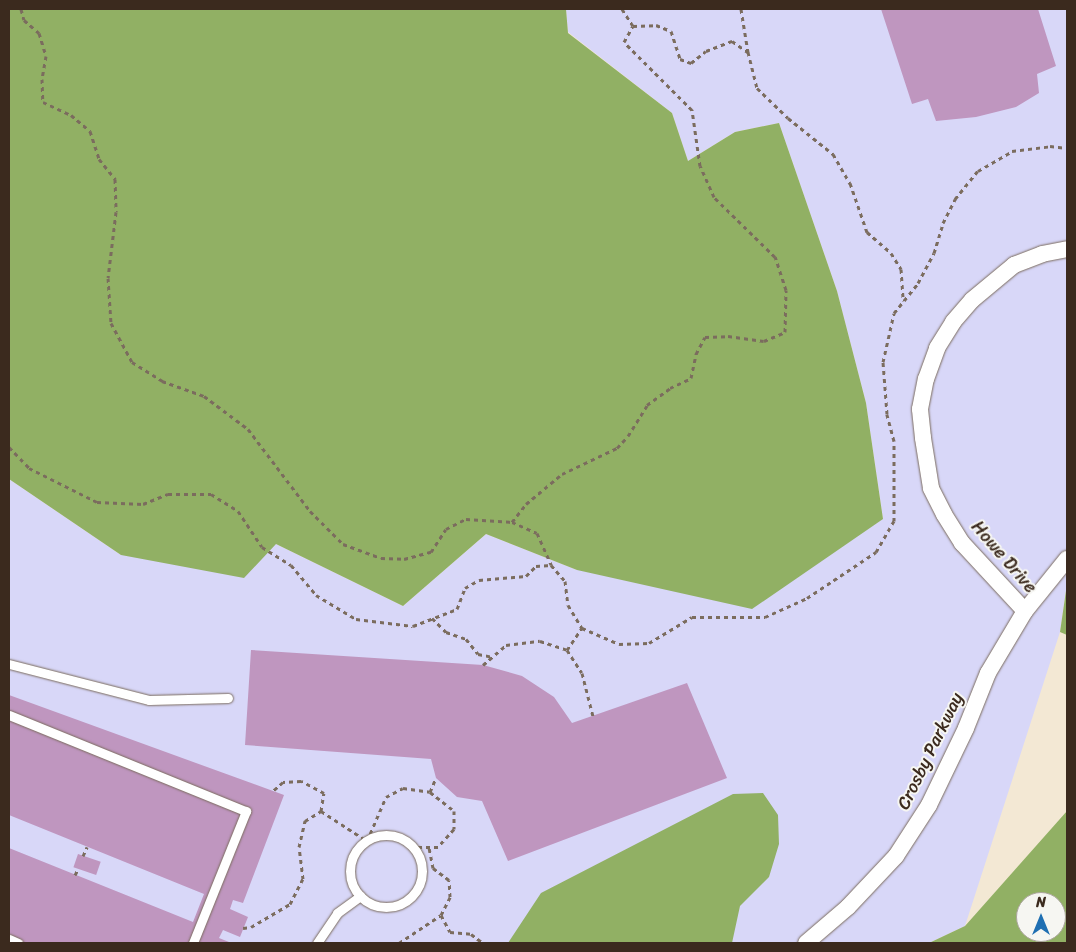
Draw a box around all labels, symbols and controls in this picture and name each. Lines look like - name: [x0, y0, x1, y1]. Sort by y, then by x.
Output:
- street label: Howe Drive: [967, 516, 1041, 598]
- street label: Crosby Parkway: [892, 689, 968, 813]
- text: N: [1036, 890, 1046, 915]
- north arrow: [1016, 892, 1066, 942]

